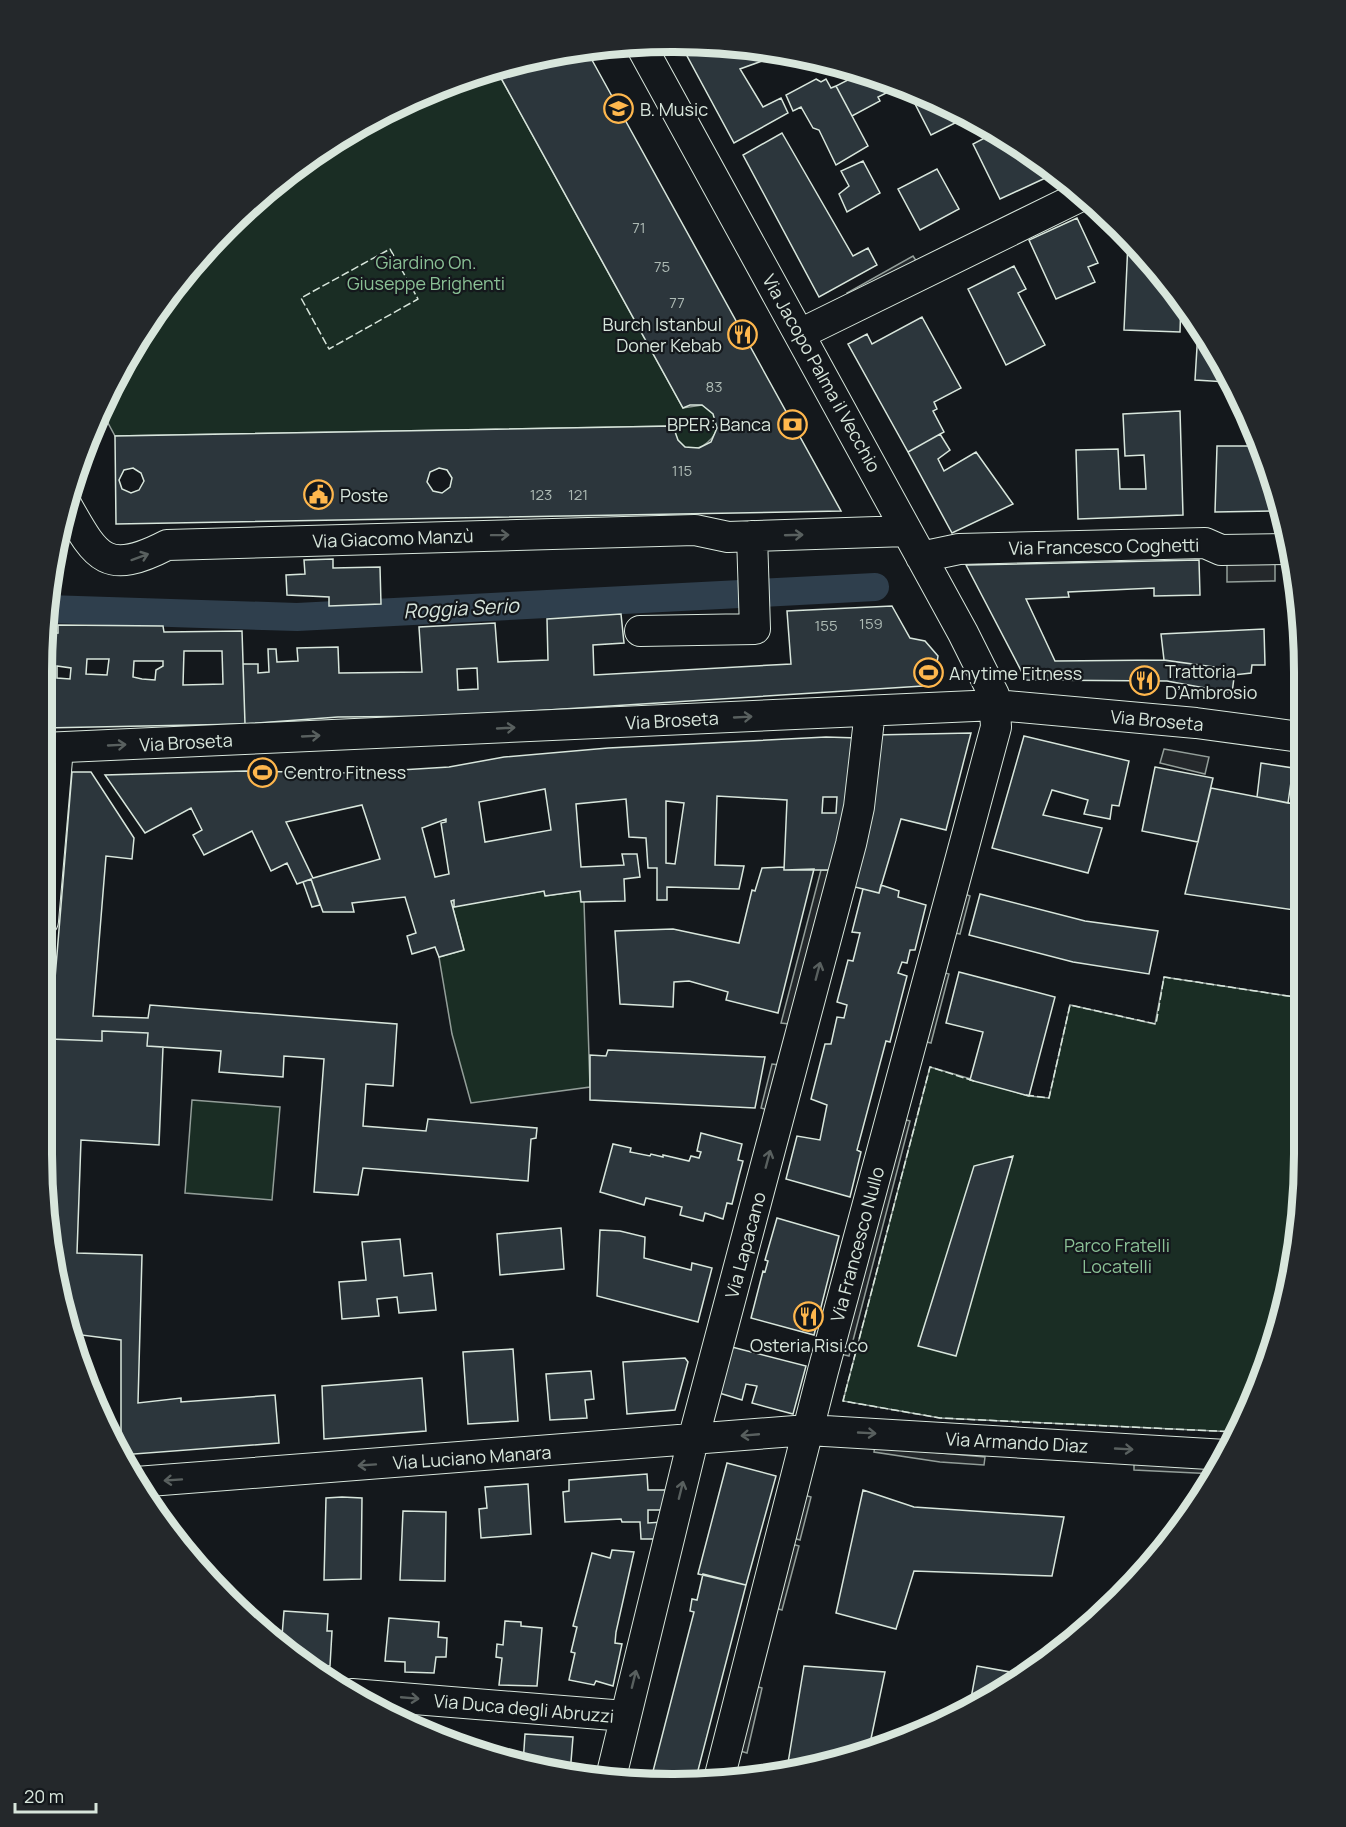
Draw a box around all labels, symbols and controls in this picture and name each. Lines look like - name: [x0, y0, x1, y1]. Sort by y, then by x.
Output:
- school or university icon: B. Music: [603, 93, 635, 125]
- place label: B. Music: [640, 97, 708, 121]
- house number: 71: [632, 217, 646, 238]
- park label: Giardino On. Giuseppe Brighenti: [347, 250, 505, 295]
- house number: 75: [654, 256, 670, 277]
- street label: Via Jacopo Palma il Vecchio: [757, 270, 887, 476]
- house number: 77: [669, 292, 685, 313]
- place label: Burch Istanbul Doner Kebab: [603, 312, 722, 357]
- restaurant icon: Burch Istanbul Doner Kebab: [727, 318, 759, 350]
- house number: 83: [705, 376, 723, 397]
- bank icon: BPER: Banca: [776, 408, 808, 440]
- place label: BPER: Banca: [667, 412, 771, 436]
- house number: 115: [672, 460, 692, 481]
- public building icon: Poste: [303, 479, 335, 511]
- place label: Poste: [340, 483, 388, 507]
- house number: 123: [530, 484, 552, 505]
- house number: 121: [568, 484, 588, 505]
- street label: Via Giacomo Manzù: [312, 523, 474, 553]
- one-way arrow: [490, 529, 510, 541]
- one-way arrow: [784, 529, 804, 540]
- street label: Via Francesco Coghetti: [1008, 532, 1200, 560]
- one-way arrow: [131, 550, 149, 561]
- water label: Roggia Serio: [403, 591, 521, 625]
- house number: 159: [859, 613, 883, 634]
- house number: 155: [814, 615, 838, 636]
- sports icon: Anytime Fitness: [912, 657, 944, 689]
- place label: Trattoria D’Ambrosio: [1165, 659, 1257, 704]
- place label: Anytime Fitness: [949, 661, 1082, 685]
- restaurant icon: Trattoria D’Ambrosio: [1128, 665, 1160, 697]
- street label: Via Broseta: [1109, 704, 1205, 736]
- street label: Via Broseta: [625, 706, 719, 734]
- one-way arrow: [732, 711, 752, 722]
- one-way arrow: [496, 722, 516, 733]
- street label: Via Broseta: [139, 728, 233, 756]
- one-way arrow: [301, 731, 321, 742]
- one-way arrow: [106, 740, 126, 751]
- sports icon: Centro Fitness: [247, 756, 279, 788]
- place label: Centro Fitness: [284, 760, 406, 784]
- one-way arrow: [812, 962, 824, 981]
- one-way arrow: [762, 1150, 774, 1169]
- street label: Via Francesco Nullo: [825, 1164, 889, 1324]
- street label: Via Lapacano: [719, 1189, 771, 1301]
- park label: Parco Fratelli Locatelli: [1064, 1233, 1170, 1278]
- restaurant icon: Osteria Risi.co: [793, 1300, 825, 1332]
- place label: Osteria Risi.co: [750, 1333, 868, 1357]
- street label: Via Armando Diaz: [945, 1426, 1089, 1458]
- one-way arrow: [856, 1428, 876, 1439]
- one-way arrow: [741, 1430, 761, 1441]
- street label: Via Luciano Manara: [392, 1439, 552, 1475]
- one-way arrow: [1114, 1443, 1134, 1454]
- one-way arrow: [358, 1460, 378, 1471]
- one-way arrow: [163, 1474, 183, 1485]
- one-way arrow: [675, 1481, 687, 1500]
- one-way arrow: [628, 1670, 640, 1689]
- street label: Via Duca degli Abruzzi: [433, 1688, 615, 1728]
- one-way arrow: [399, 1693, 419, 1704]
- scale bar: [15, 1776, 96, 1814]
- text: 20 m: [24, 1784, 64, 1808]

